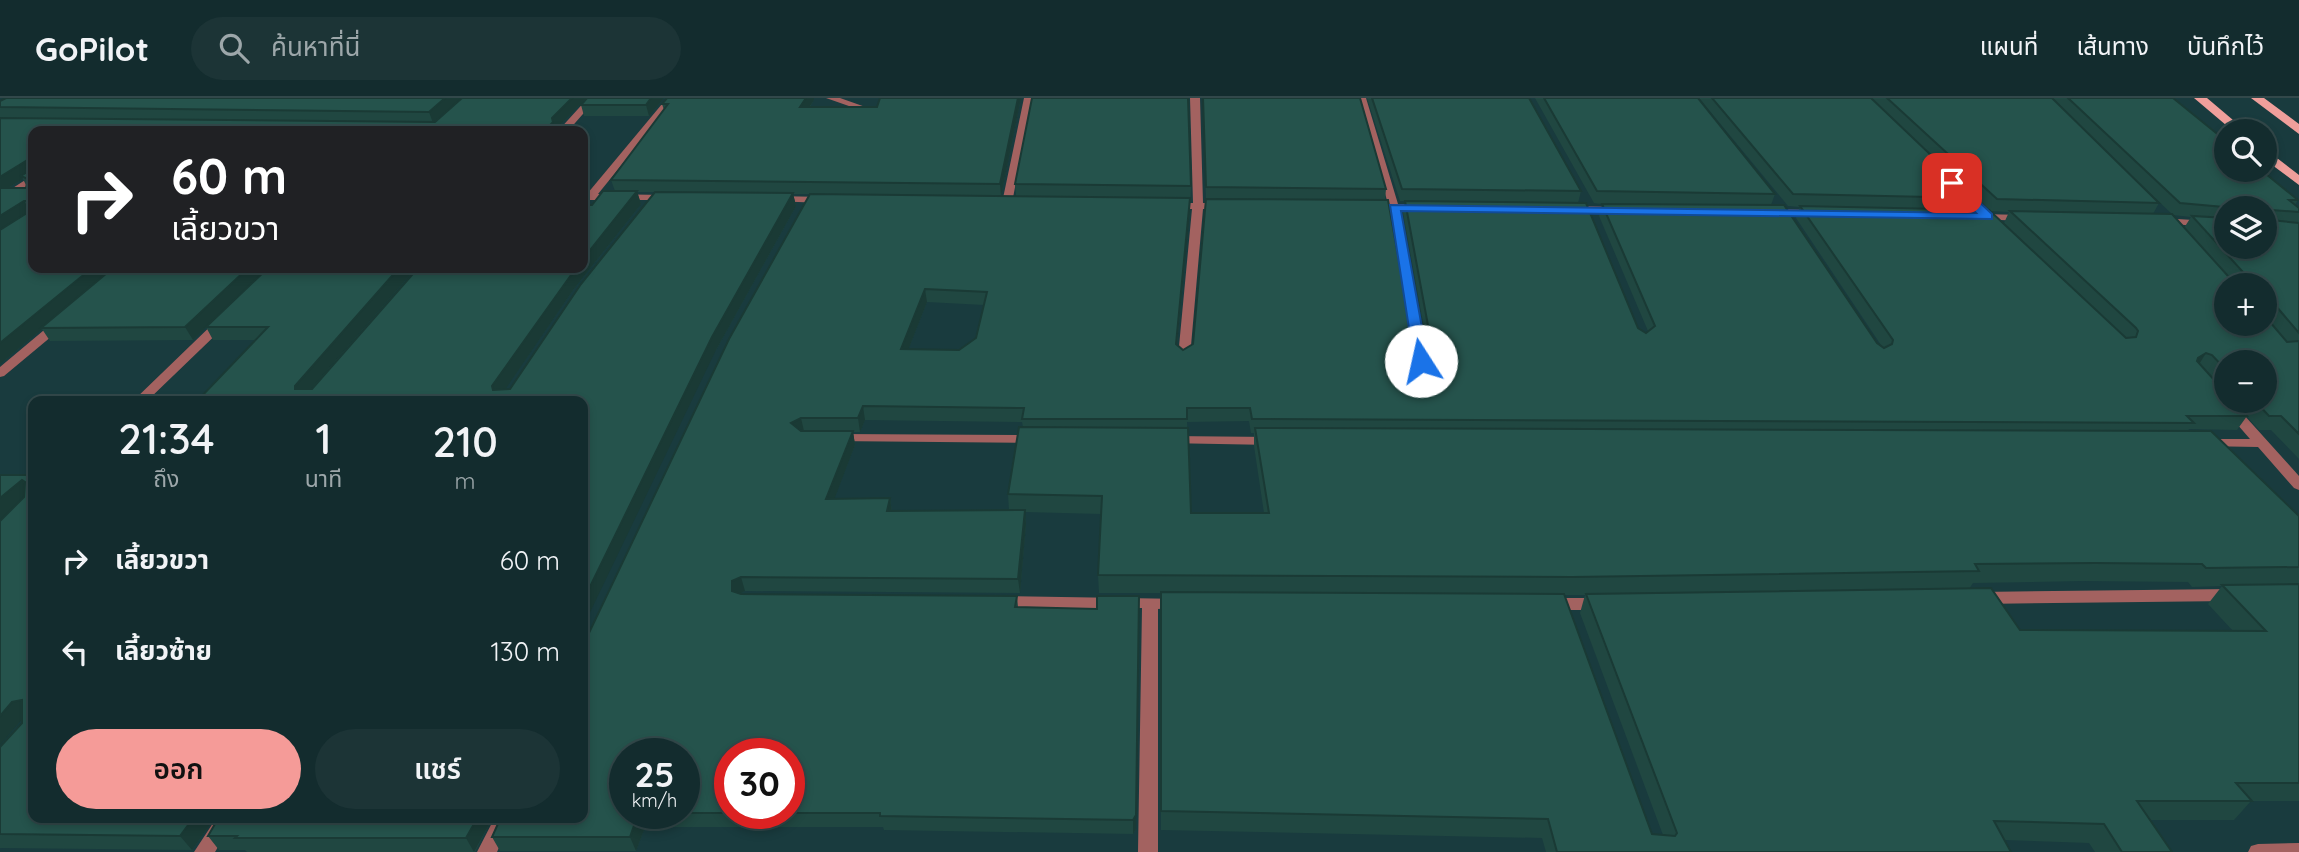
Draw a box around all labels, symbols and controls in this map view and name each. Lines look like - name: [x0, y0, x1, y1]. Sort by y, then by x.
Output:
- search box: [191, 17, 681, 80]
- text: GoPilot: [35, 28, 149, 69]
- icon: search: [215, 29, 253, 67]
- text: ค้นหาที่นี่: [271, 30, 360, 63]
- text: แผนที่: [1980, 31, 2038, 61]
- text: เส้นทาง: [2076, 31, 2149, 61]
- text: บันทึกไว้: [2187, 31, 2264, 61]
- map controls: [2214, 119, 2277, 413]
- button: search: [2214, 119, 2277, 182]
- text: 60 m: [171, 145, 287, 206]
- pin: [1922, 153, 1982, 213]
- icon: right: [56, 154, 147, 245]
- icon: arrive: [1933, 164, 1971, 202]
- button: layers: [2214, 196, 2277, 259]
- text: เลี้ยวขวา: [171, 208, 279, 248]
- button: +: [2214, 273, 2277, 336]
- position arrow: [1384, 324, 1458, 398]
- button: −: [2214, 350, 2277, 413]
- text: 21:34: [118, 412, 215, 465]
- text: 1: [315, 412, 332, 465]
- text: 210: [432, 415, 498, 468]
- text: ถึง: [153, 464, 179, 493]
- text: นาที: [305, 464, 342, 493]
- text: m: [455, 466, 476, 495]
- icon: right: [56, 542, 94, 580]
- text: เลี้ยวขวา: [115, 543, 209, 576]
- text: 60 m: [500, 544, 560, 577]
- icon: left: [56, 633, 94, 671]
- text: เลี้ยวซ้าย: [115, 634, 212, 667]
- text: 130 m: [490, 635, 560, 668]
- button: ออก: [56, 729, 301, 809]
- button: แชร์: [315, 729, 560, 809]
- speed limit sign: 30: [714, 738, 805, 829]
- text: 25: [634, 752, 675, 796]
- text: km/h: [632, 789, 677, 812]

